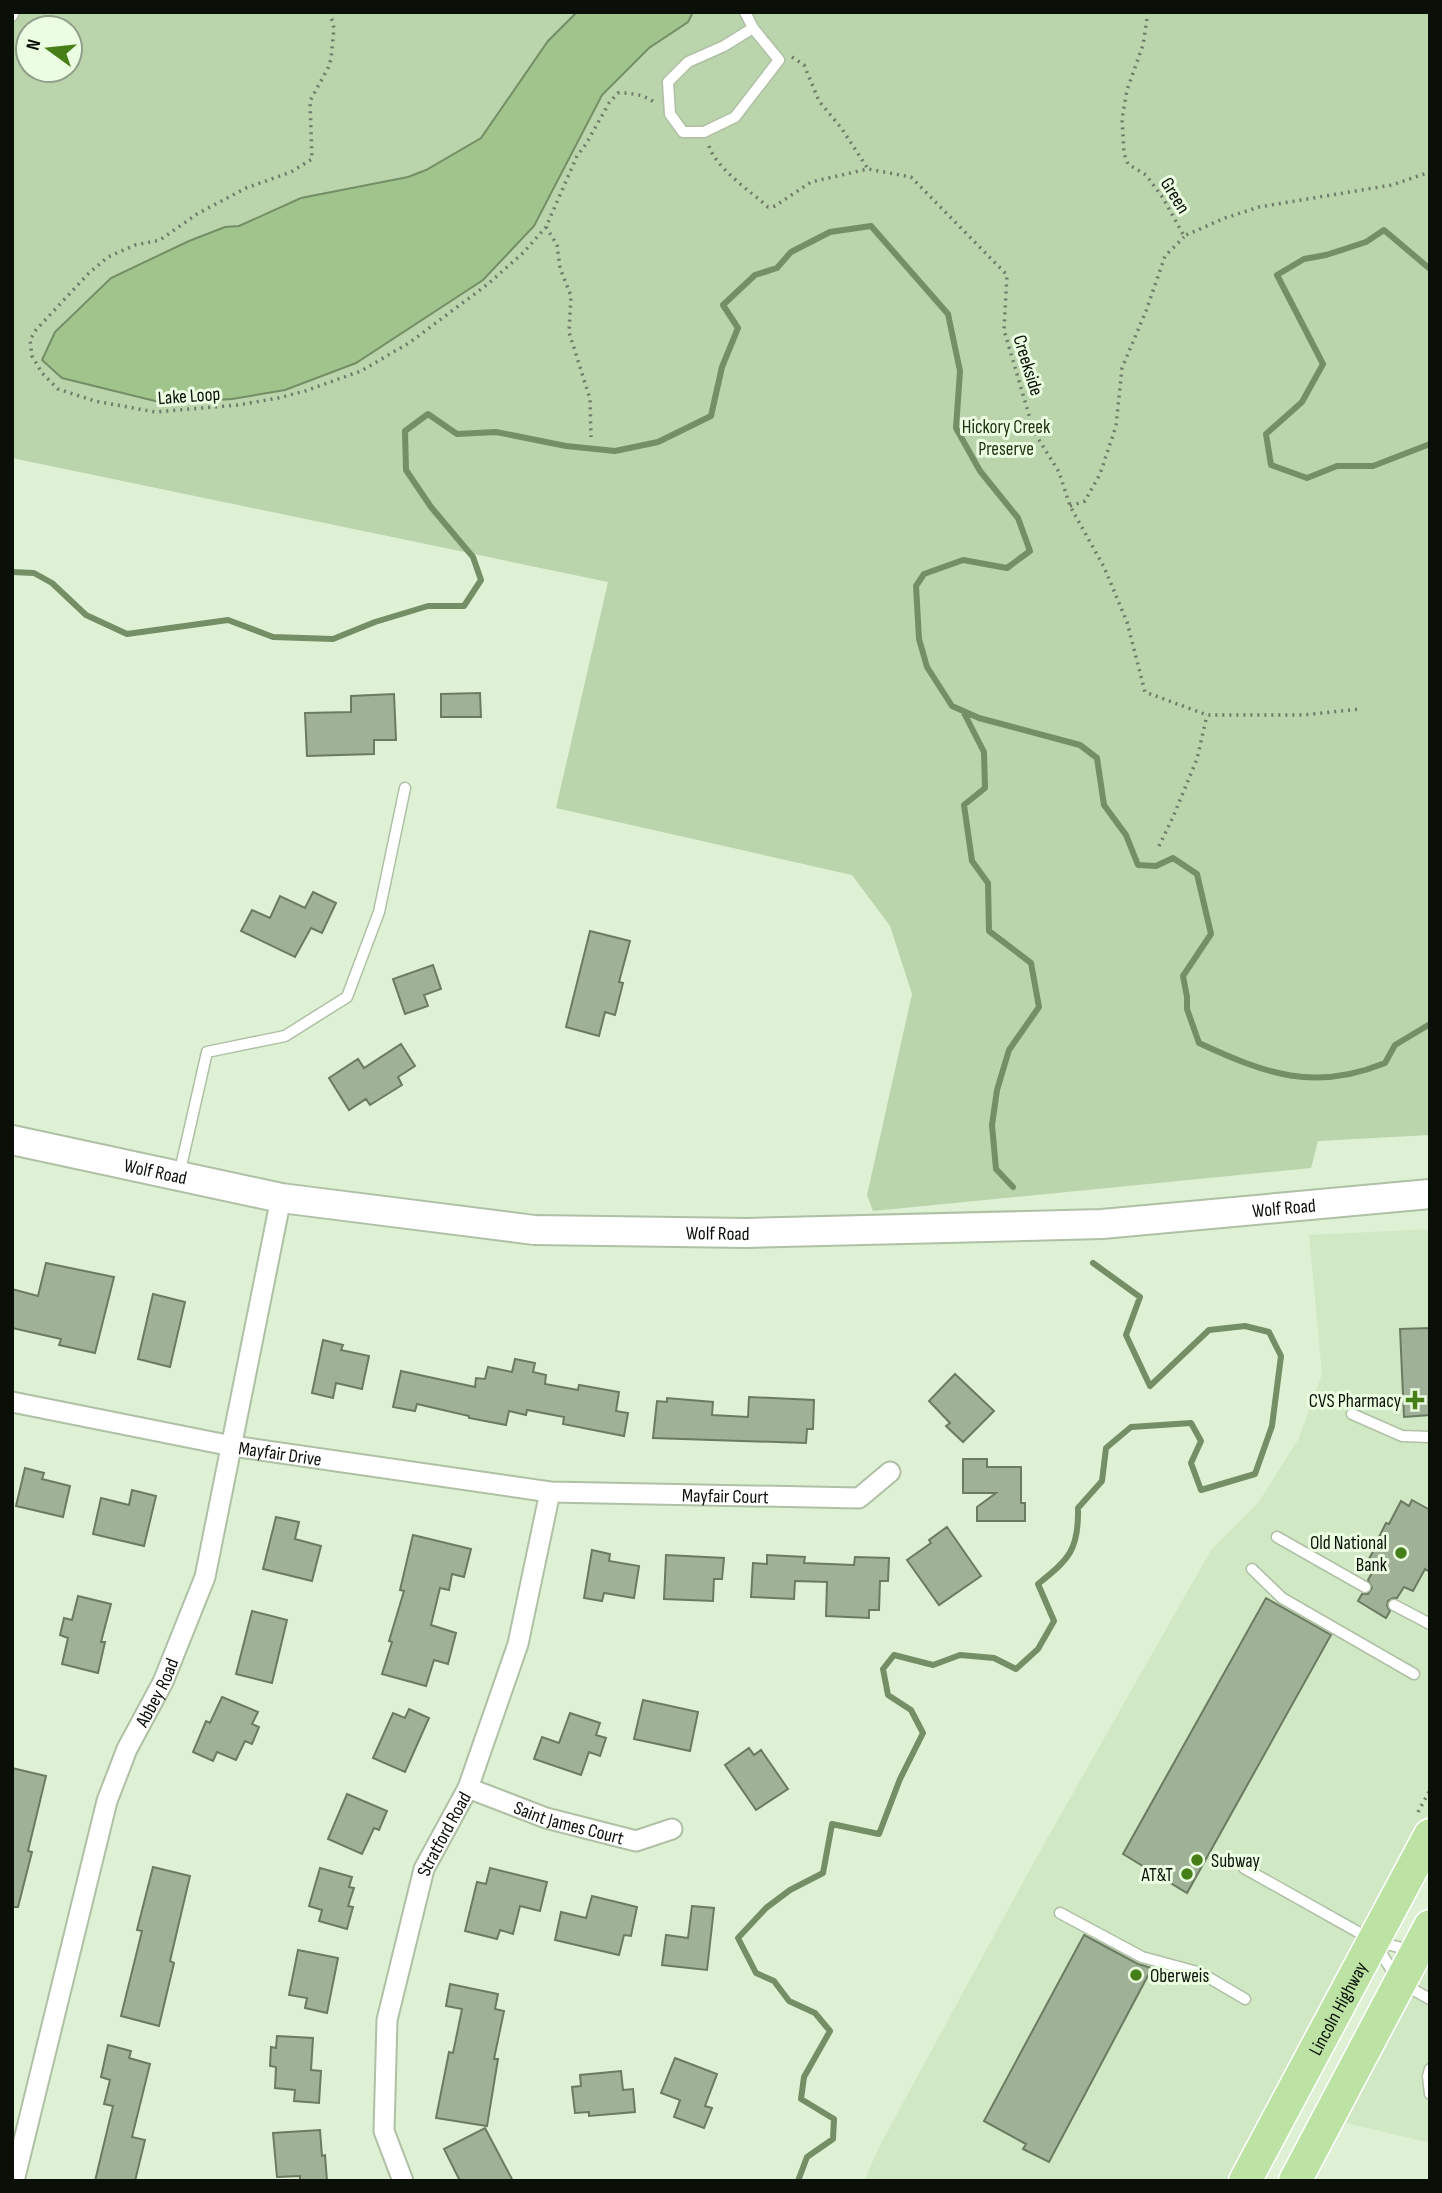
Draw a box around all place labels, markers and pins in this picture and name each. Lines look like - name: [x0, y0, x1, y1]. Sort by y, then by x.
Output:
- place label: CVS Pharmacy: [1309, 1390, 1402, 1413]
- marker: CVS Pharmacy: [1407, 1392, 1423, 1408]
- place label: Old National Bank: [1310, 1532, 1388, 1577]
- marker: Old National Bank: [1393, 1545, 1409, 1561]
- place label: Subway: [1211, 1850, 1260, 1873]
- marker: Subway: [1189, 1852, 1205, 1868]
- place label: AT&T: [1141, 1864, 1173, 1887]
- marker: AT&T: [1179, 1866, 1195, 1882]
- place label: Oberweis: [1150, 1965, 1209, 1988]
- marker: Oberweis: [1128, 1967, 1144, 1983]

